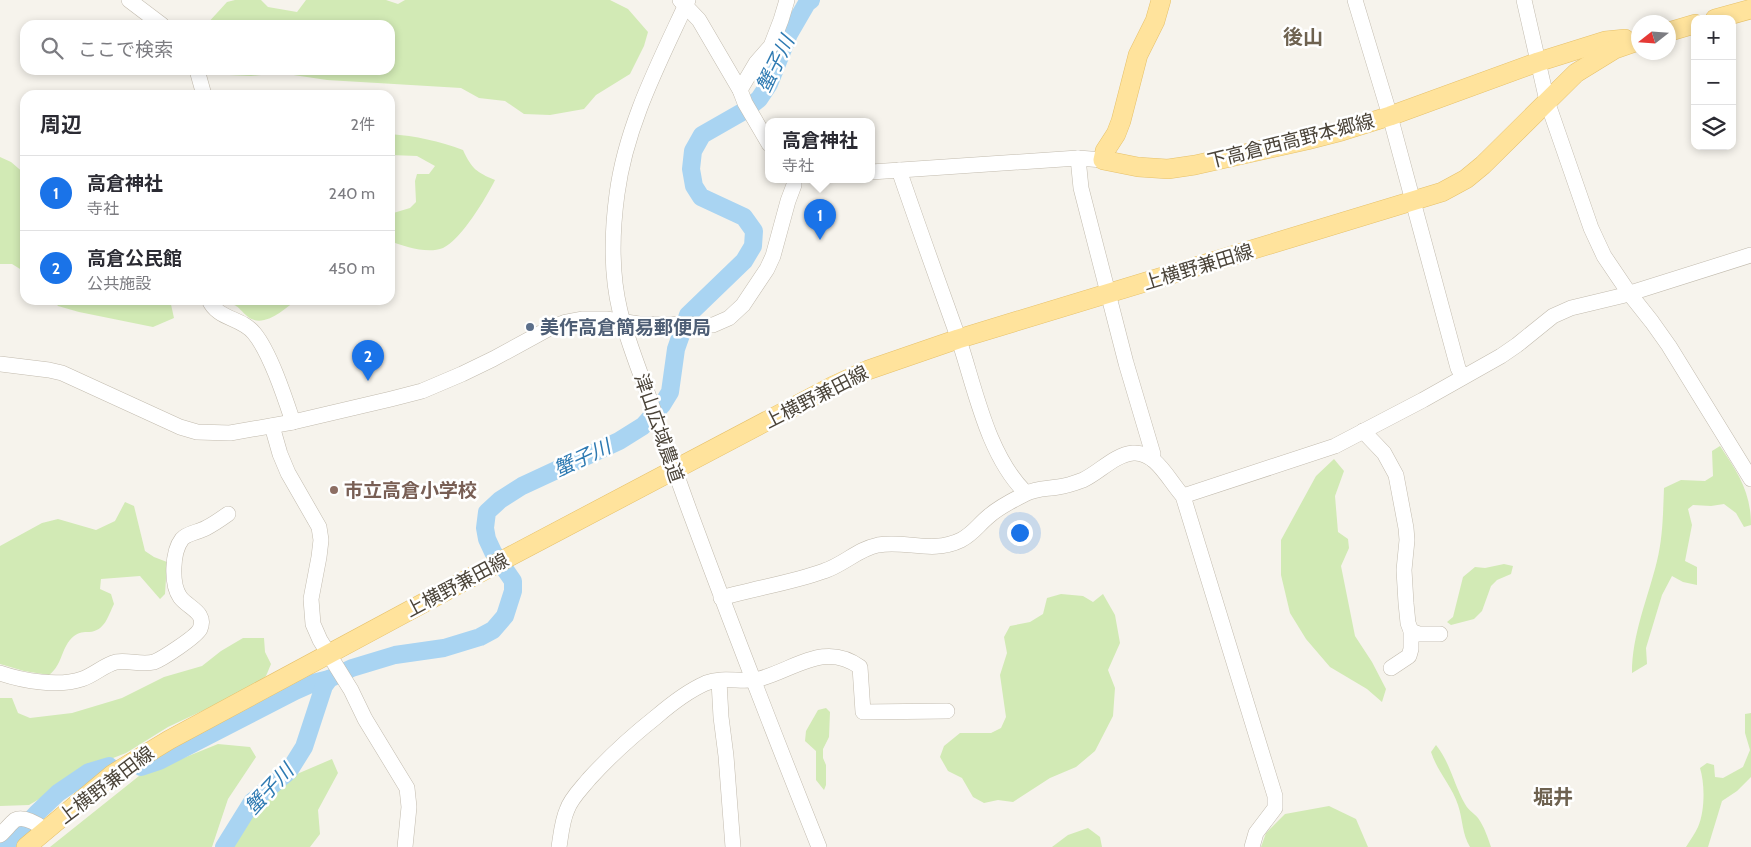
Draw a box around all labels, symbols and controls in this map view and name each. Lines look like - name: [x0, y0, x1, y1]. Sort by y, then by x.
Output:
- north arrow: [1631, 15, 1676, 60]
- map controls: [1691, 15, 1736, 150]
- button: +: [1691, 15, 1736, 60]
- search box: [20, 20, 395, 75]
- district label: 後山: [1283, 25, 1323, 49]
- water label: 蟹子川: [751, 30, 800, 96]
- icon: search: [38, 34, 66, 62]
- text: ここで検索: [78, 38, 173, 61]
- button: −: [1691, 60, 1736, 105]
- button: layers: [1691, 105, 1736, 150]
- street label: 下高倉西高野本郷線: [1205, 109, 1377, 173]
- text: 周辺: [40, 112, 82, 137]
- text: 2件: [351, 115, 375, 134]
- popup: [765, 118, 875, 183]
- text: 高倉神社: [782, 129, 858, 152]
- text: 寺社: [782, 156, 814, 175]
- text: 高倉神社: [87, 172, 163, 195]
- text: 1: [53, 184, 59, 203]
- text: 240 m: [329, 184, 375, 203]
- text: 寺社: [87, 199, 119, 218]
- pin: 1: [804, 199, 836, 240]
- street label: 上横野兼田線: [1140, 239, 1256, 295]
- text: 高倉公民館: [87, 247, 182, 270]
- text: 2: [52, 259, 60, 278]
- text: 450 m: [328, 259, 375, 278]
- text: 公共施設: [87, 274, 151, 293]
- place label: 美作高倉簡易郵便局: [540, 316, 711, 339]
- marker: 美作高倉簡易郵便局: [524, 321, 536, 333]
- pin: 2: [352, 340, 384, 381]
- street label: 上横野兼田線: [760, 361, 872, 433]
- street label: 津山広域農道: [630, 370, 688, 486]
- water label: 蟹子川: [550, 434, 616, 482]
- place label: 市立高倉小学校: [344, 479, 477, 502]
- marker: 市立高倉小学校: [328, 484, 340, 496]
- your location: [1007, 520, 1033, 546]
- street label: 上横野兼田線: [401, 548, 513, 622]
- street label: 上横野兼田線: [54, 742, 158, 828]
- water label: 蟹子川: [240, 757, 300, 819]
- district label: 堀井: [1533, 785, 1573, 809]

